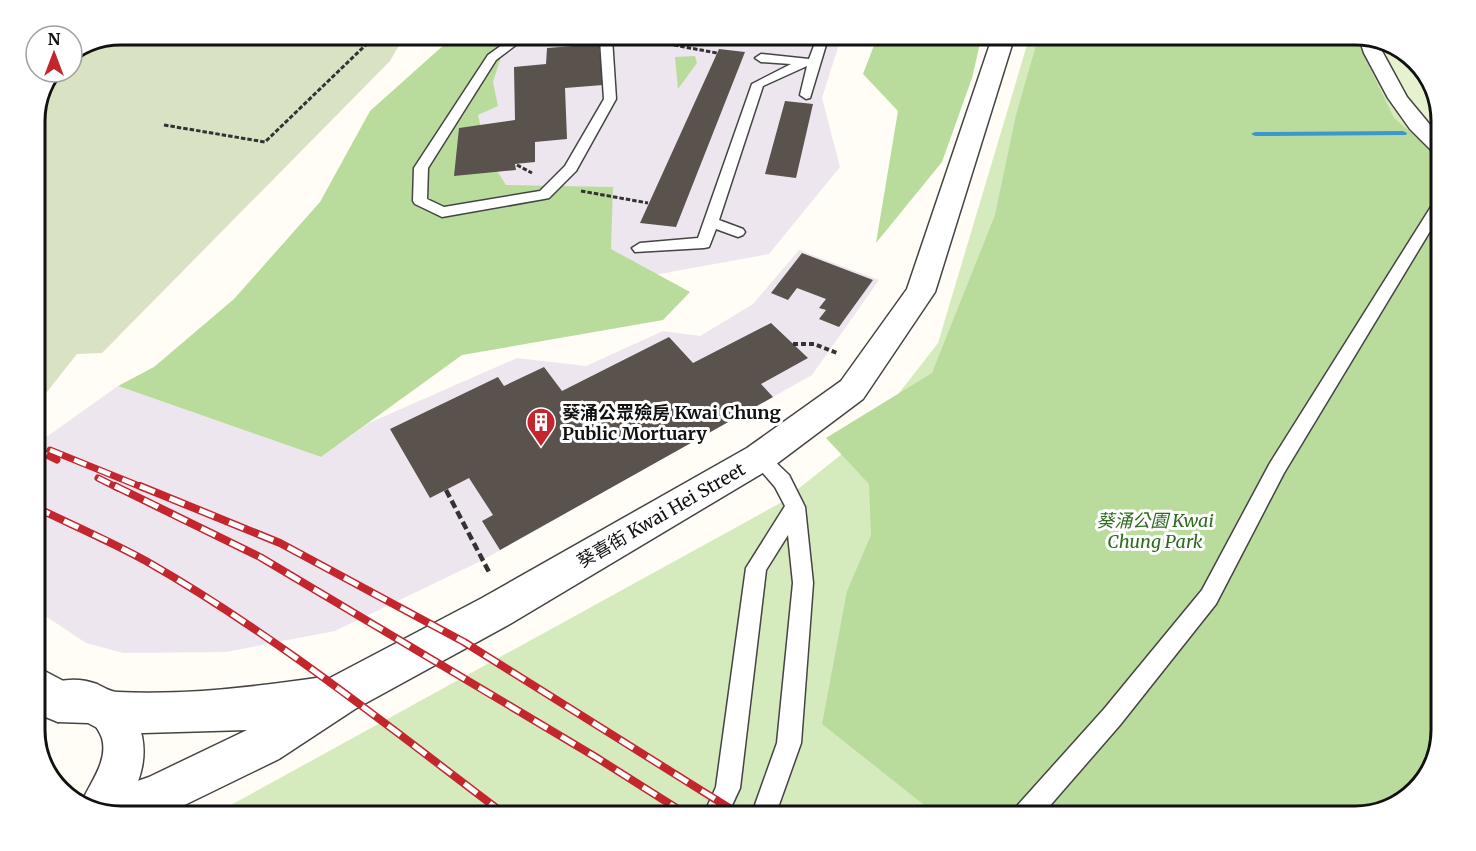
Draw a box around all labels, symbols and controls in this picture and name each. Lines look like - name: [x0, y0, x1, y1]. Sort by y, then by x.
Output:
- north arrow: [24, 24, 84, 84]
- text: N: [48, 29, 61, 49]
- place label: 葵涌公眾殮房 Kwai Chung Public Mortuary: [562, 401, 781, 445]
- building icon: 葵涌公眾殮房 Kwai Chung Public Mortuary: [525, 406, 557, 448]
- street label: 葵喜街 Kwai Hei Street: [573, 457, 749, 573]
- park label: 葵涌公園 Kwai Chung Park: [1096, 509, 1214, 553]

